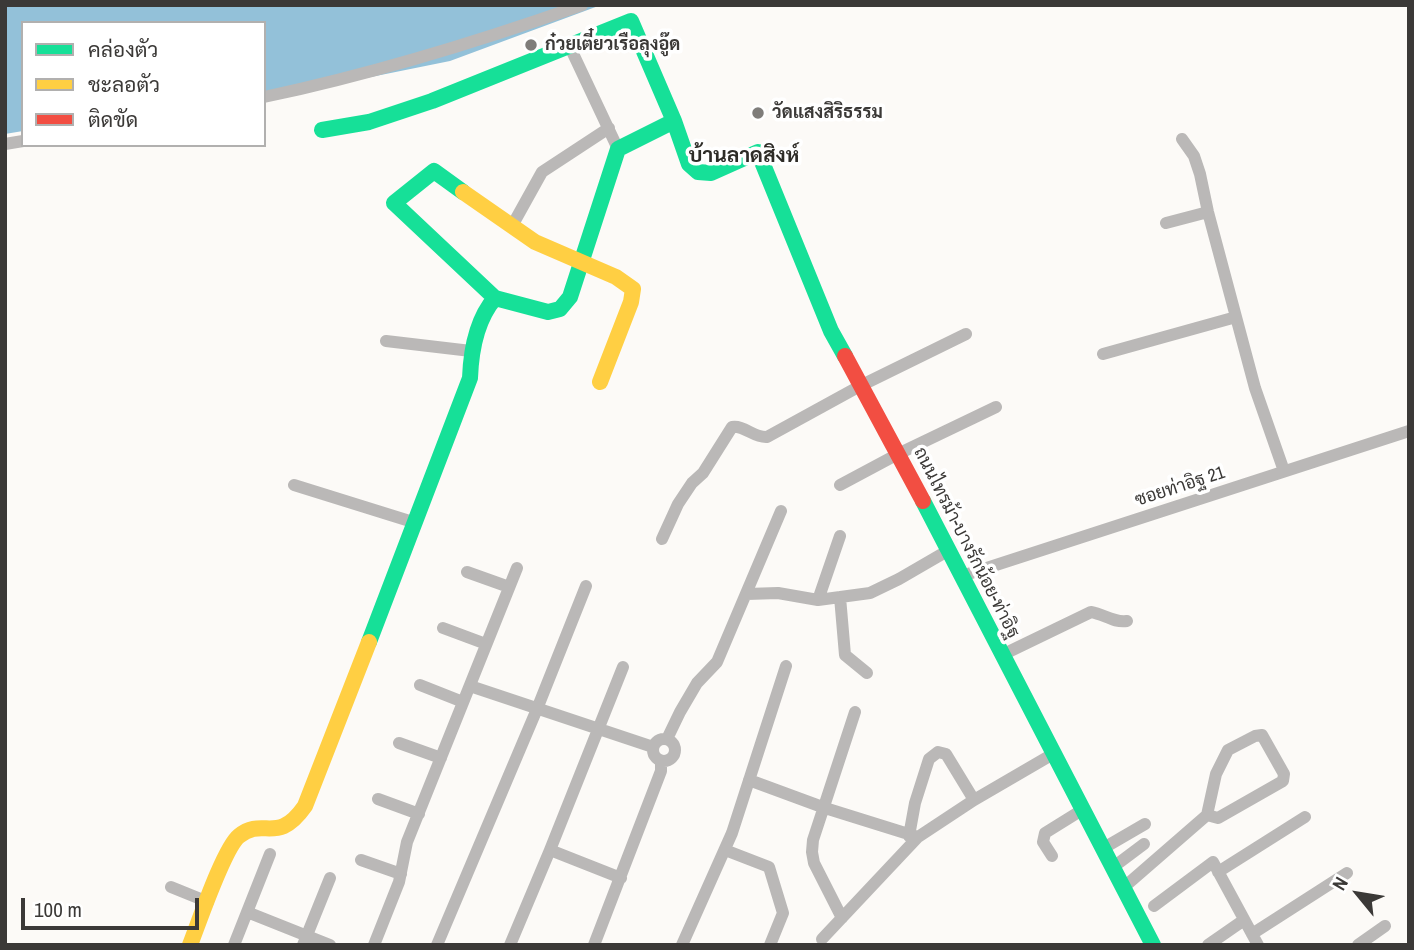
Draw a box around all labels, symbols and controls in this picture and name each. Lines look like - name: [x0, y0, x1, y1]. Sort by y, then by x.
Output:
- legend: [21, 21, 266, 147]
- place label: ก๋วยเตี๋ยวเรือลุงอู๊ด: [545, 34, 680, 56]
- text: คล่องตัว: [88, 35, 158, 64]
- marker: ก๋วยเตี๋ยวเรือลุงอู๊ด: [523, 37, 539, 53]
- text: ชะลอตัว: [88, 70, 160, 99]
- place label: วัดแสงสิริธรรม: [772, 102, 883, 124]
- text: ติดขัด: [88, 105, 138, 134]
- marker: วัดแสงสิริธรรม: [750, 105, 766, 121]
- district label: บ้านลาดสิงห์: [689, 143, 799, 169]
- street label: ถนนไทรม้า-บางรักน้อย-ท่าอิฐ: [908, 444, 1024, 642]
- street label: ซอยท่าอิฐ 21: [1132, 462, 1228, 512]
- north arrow: [1323, 859, 1393, 929]
- text: N: [1326, 872, 1354, 895]
- scale bar: [24, 884, 203, 928]
- text: 100 m: [34, 895, 82, 924]

